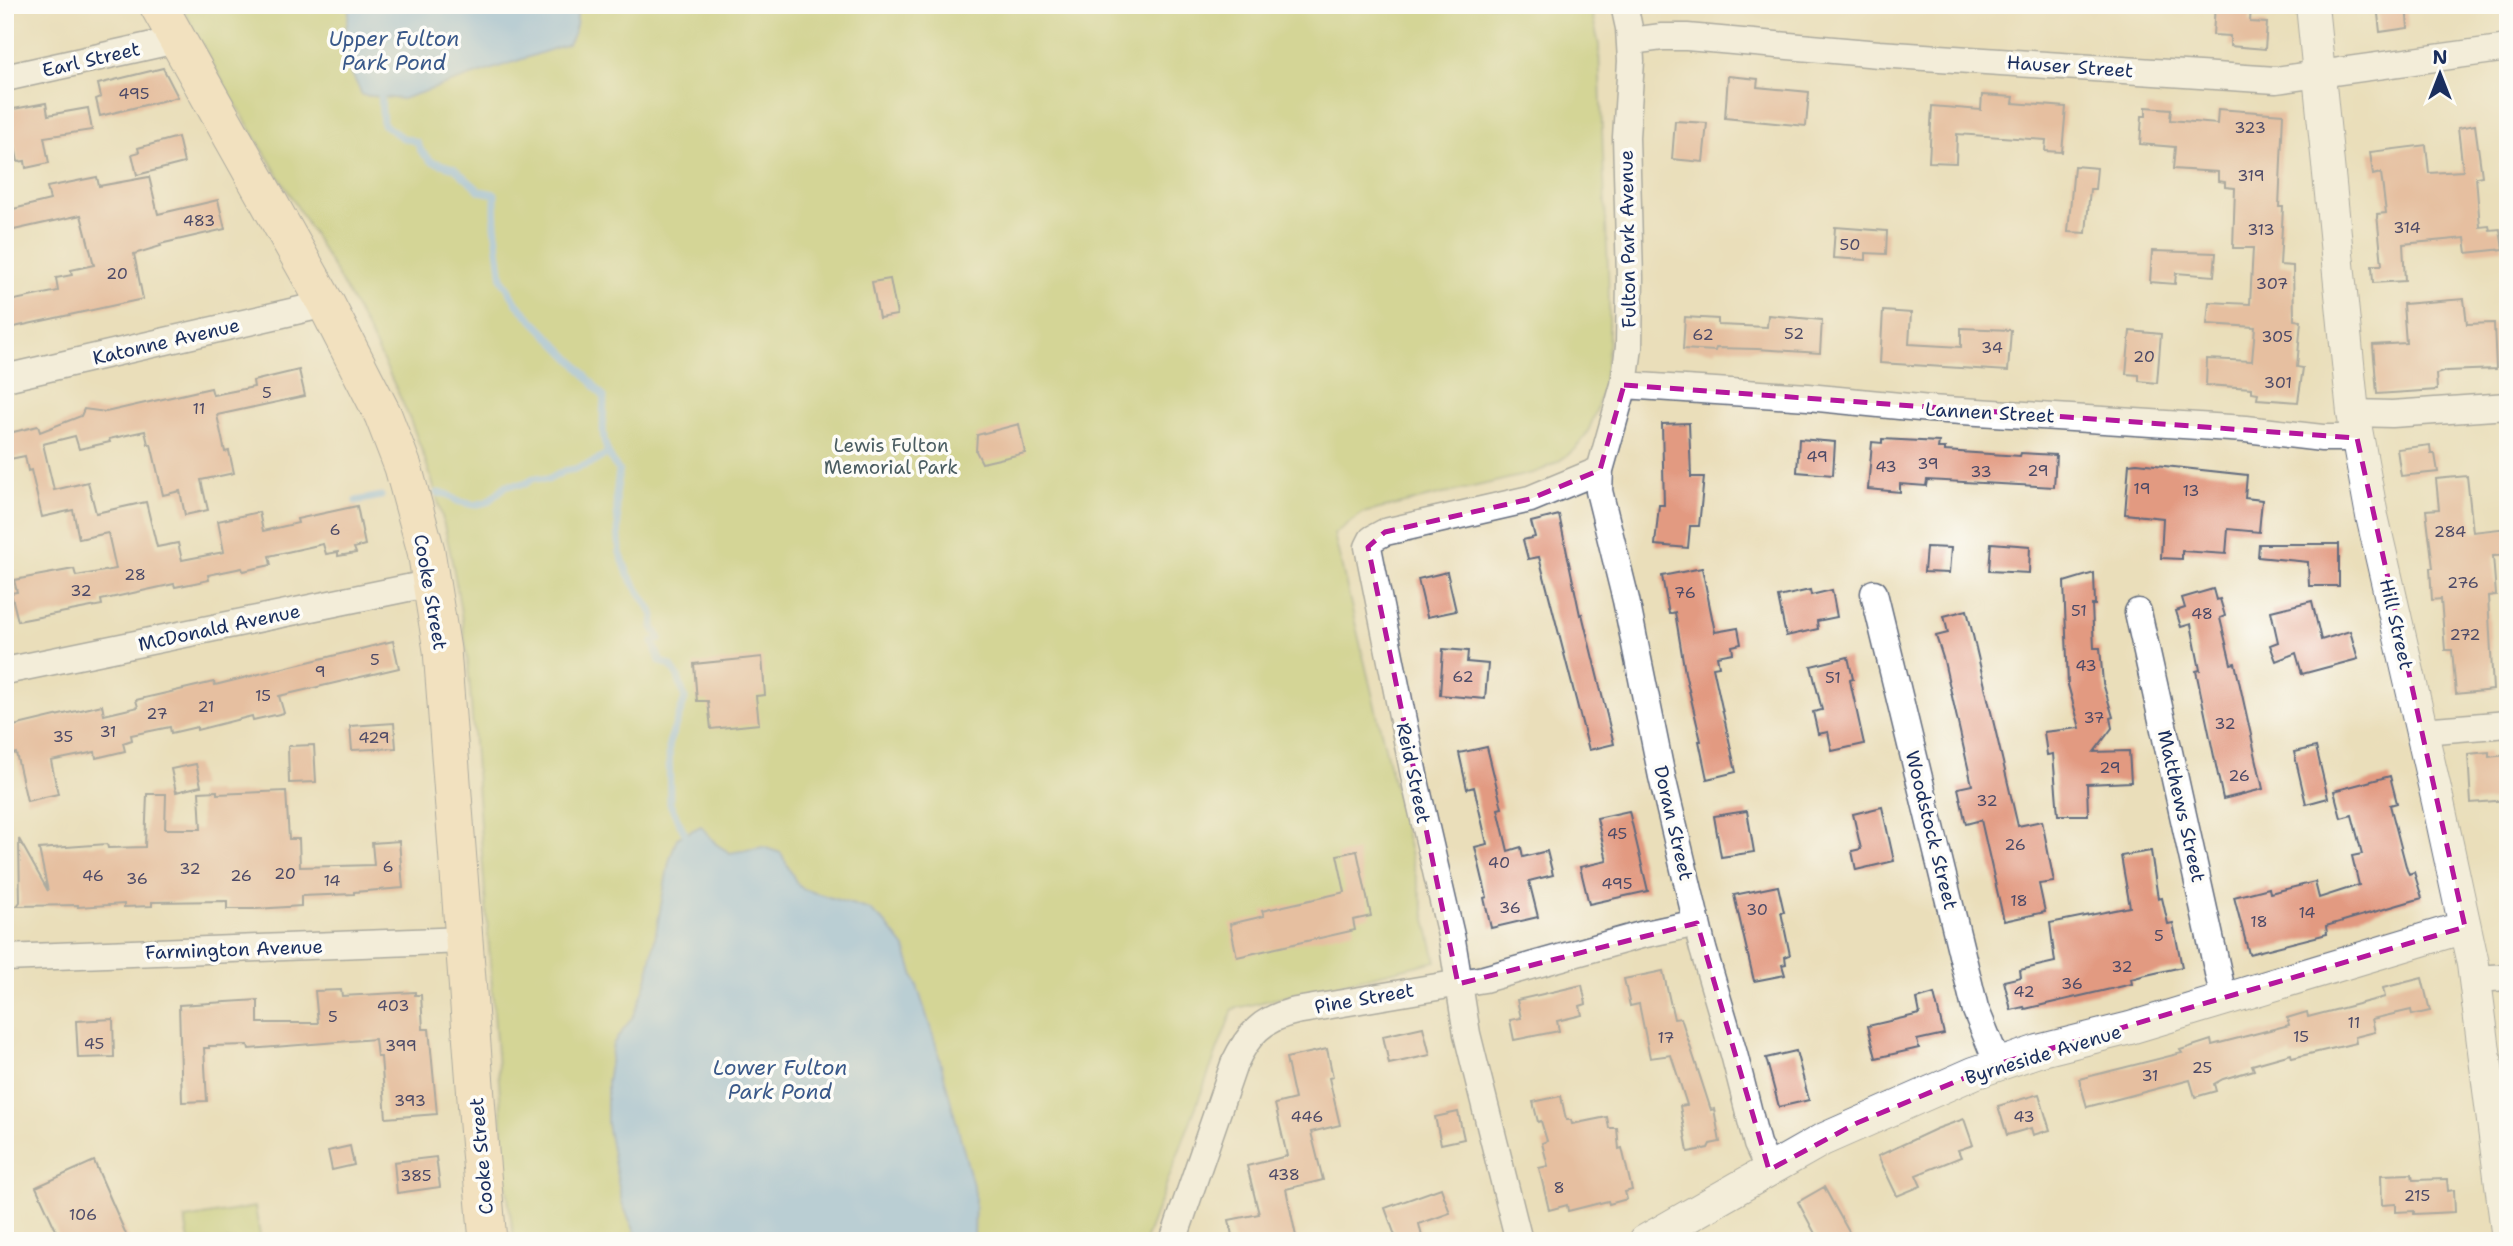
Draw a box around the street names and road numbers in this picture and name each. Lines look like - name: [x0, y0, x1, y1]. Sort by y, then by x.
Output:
- street label: Earl Street: [40, 36, 142, 83]
- street label: Hauser Street: [2006, 50, 2134, 83]
- street label: Fulton Park Avenue: [1613, 150, 1642, 328]
- street label: Katonne Avenue: [90, 312, 242, 371]
- street label: Lannen Street: [1925, 397, 2055, 428]
- street label: Cooke Street: [408, 532, 453, 652]
- street label: Hill Street: [2374, 576, 2419, 672]
- street label: McDonald Avenue: [136, 598, 303, 657]
- street label: Reid Street: [1391, 720, 1436, 826]
- street label: Matthews Street: [2152, 727, 2211, 885]
- street label: Woodstock Street: [1900, 748, 1963, 912]
- street label: Doran Street: [1648, 763, 1699, 883]
- street label: Farmington Avenue: [145, 934, 323, 965]
- street label: Pine Street: [1312, 977, 1416, 1020]
- street label: Byrneside Avenue: [1962, 1019, 2124, 1090]
- street label: Cooke Street: [464, 1096, 499, 1216]

